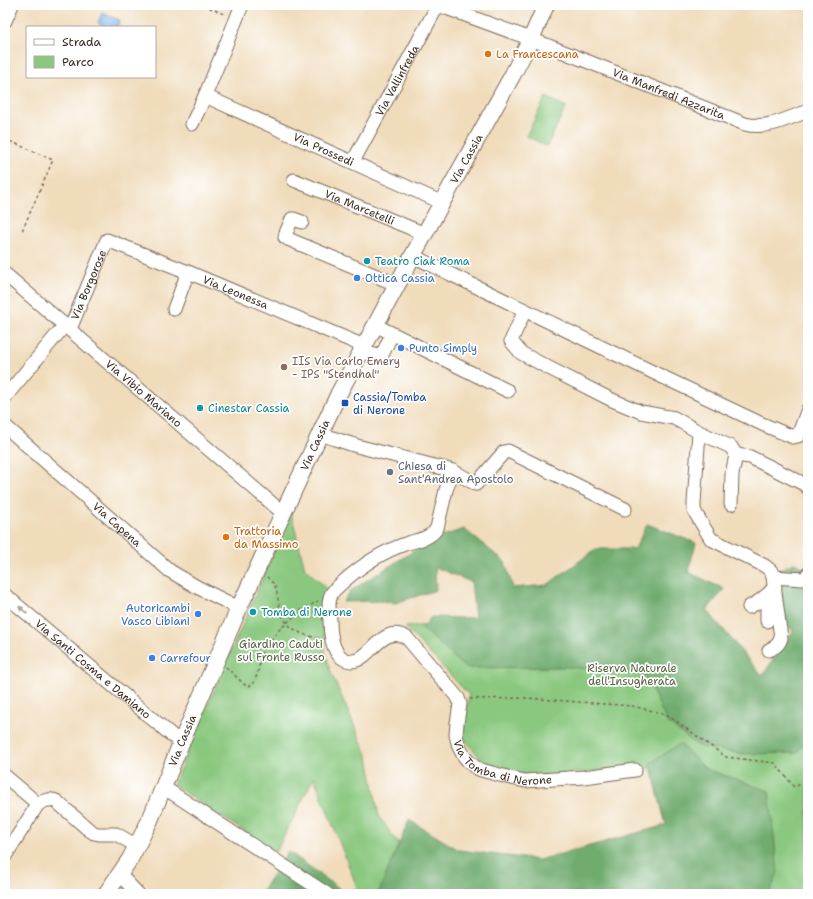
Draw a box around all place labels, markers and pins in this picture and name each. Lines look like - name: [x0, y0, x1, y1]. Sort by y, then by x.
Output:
- place label: La Francescana: [496, 47, 579, 62]
- marker: La Francescana: [483, 49, 493, 59]
- place label: Teatro Ciak Roma: [375, 254, 470, 269]
- marker: Teatro Ciak Roma: [362, 256, 372, 266]
- place label: Ottica Cassia: [365, 271, 435, 286]
- marker: Ottica Cassia: [352, 273, 362, 283]
- place label: Punto Simply: [409, 341, 477, 356]
- marker: Punto Simply: [396, 343, 406, 353]
- place label: IIS Via Carlo Emery - IPS "Stendhal": [292, 354, 400, 382]
- marker: IIS Via Carlo Emery - IPS "Stendhal": [279, 362, 289, 372]
- place label: Cassia/Tomba di Nerone: [353, 390, 426, 418]
- marker: Cassia/Tomba di Nerone: [340, 398, 350, 408]
- place label: Cinestar Cassia: [208, 401, 290, 416]
- marker: Cinestar Cassia: [195, 403, 205, 413]
- place label: Chiesa di Sant'Andrea Apostolo: [398, 459, 514, 487]
- marker: Chiesa di Sant'Andrea Apostolo: [385, 467, 395, 477]
- place label: Trattoria da Massimo: [234, 524, 299, 552]
- marker: Trattoria da Massimo: [221, 532, 231, 542]
- place label: Autoricambi Vasco Libiani: [121, 601, 190, 629]
- place label: Tomba di Nerone: [261, 605, 352, 620]
- marker: Tomba di Nerone: [248, 607, 258, 617]
- marker: Autoricambi Vasco Libiani: [193, 609, 203, 619]
- place label: Carrefour: [160, 651, 211, 666]
- marker: Carrefour: [147, 653, 157, 663]

